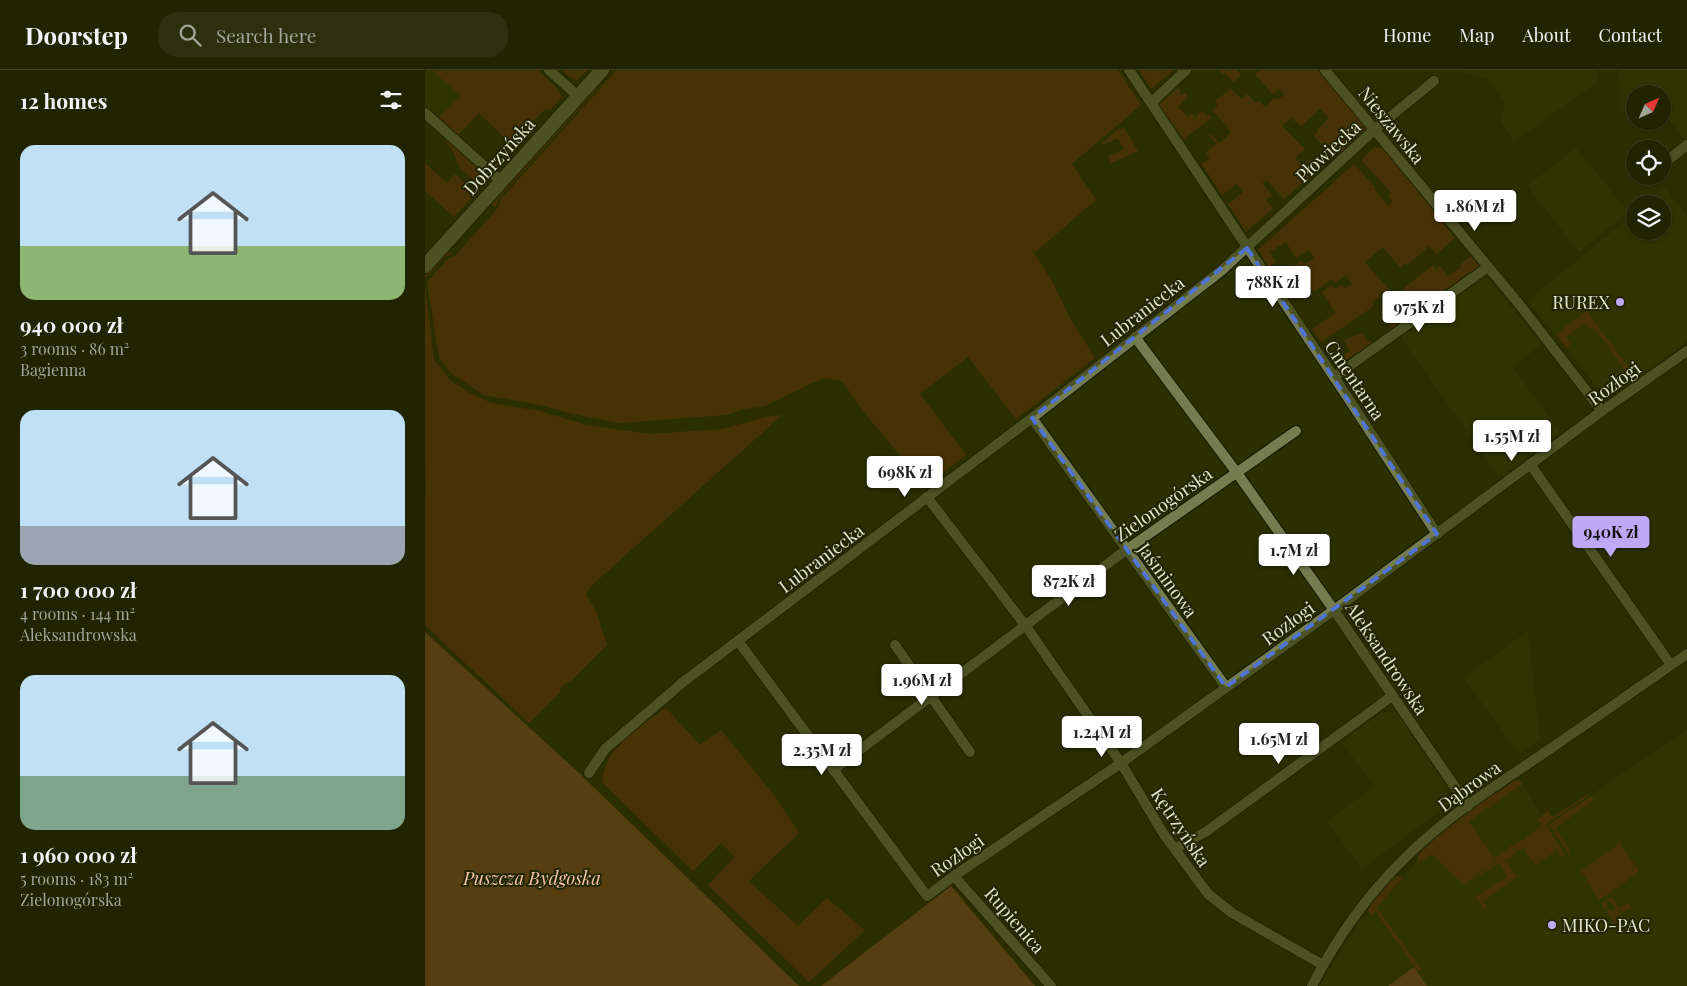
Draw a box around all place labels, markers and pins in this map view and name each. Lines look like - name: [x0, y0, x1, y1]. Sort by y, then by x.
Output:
- pin: 1.86M zł: [1423, 190, 1527, 232]
- pin: 788K zł: [1227, 266, 1319, 308]
- pin: 975K zł: [1373, 290, 1465, 333]
- place label: RUREX: [1552, 290, 1611, 314]
- marker: RUREX: [1614, 296, 1626, 308]
- pin: 1.55M zł: [1460, 420, 1564, 462]
- pin: 698K zł: [859, 456, 951, 498]
- pin: 940K zł: [1565, 516, 1657, 558]
- pin: 1.7M zł: [1248, 534, 1340, 576]
- pin: 872K zł: [1023, 564, 1115, 607]
- pin: 1.96M zł: [870, 664, 974, 706]
- pin: 1.24M zł: [1050, 716, 1154, 758]
- pin: 1.65M zł: [1227, 722, 1331, 765]
- pin: 2.35M zł: [770, 734, 874, 776]
- place label: MIKO-PAC: [1562, 913, 1650, 937]
- marker: MIKO-PAC: [1546, 919, 1558, 931]

